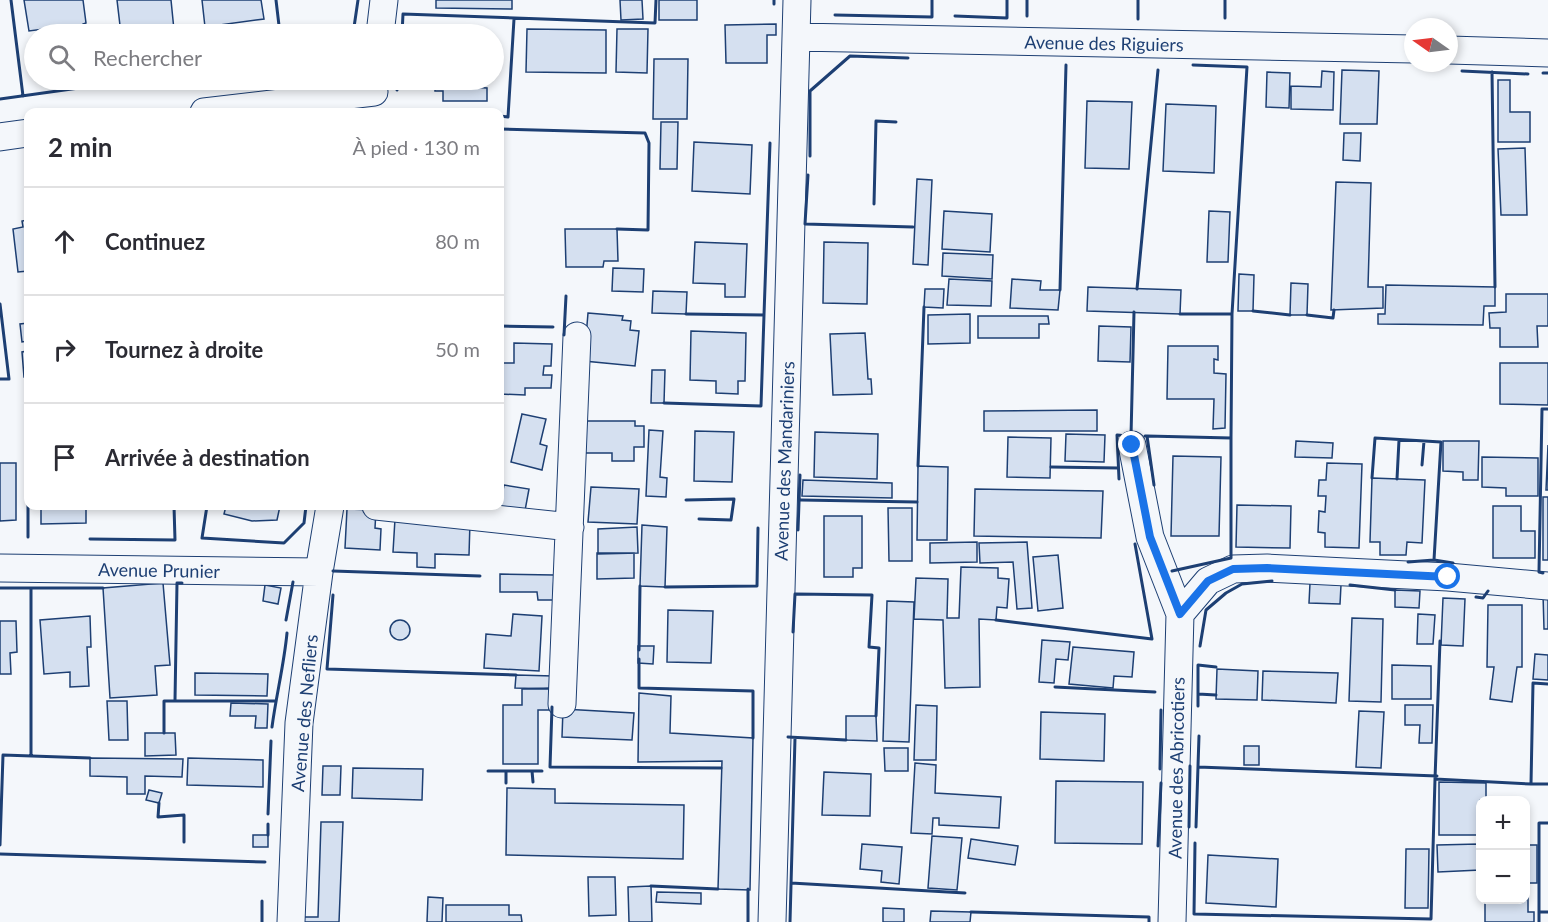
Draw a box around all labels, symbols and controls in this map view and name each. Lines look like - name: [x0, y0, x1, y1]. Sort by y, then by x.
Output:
- north arrow: [1404, 18, 1458, 72]
- search box: [24, 24, 504, 90]
- street label: Avenue des Riguiers: [1024, 31, 1184, 55]
- icon: search: [45, 41, 78, 74]
- text: Rechercher: [93, 44, 202, 71]
- text: 2 min: [48, 131, 112, 163]
- text: À pied · 130 m: [352, 135, 480, 159]
- icon: ahead: [48, 225, 81, 258]
- text: Continuez: [105, 228, 205, 255]
- text: 80 m: [435, 229, 480, 253]
- icon: right: [48, 333, 81, 366]
- text: Tournez à droite: [105, 336, 263, 363]
- text: 50 m: [435, 337, 480, 361]
- street label: Avenue des Mandariniers: [770, 361, 798, 561]
- route end: [1118, 431, 1144, 457]
- icon: arrive: [48, 441, 81, 474]
- text: Arrivée à destination: [105, 444, 310, 471]
- street label: Avenue Prunier: [98, 558, 221, 582]
- route start: [1434, 563, 1460, 589]
- street label: Avenue des Nefliers: [286, 633, 322, 793]
- street label: Avenue des Abricotiers: [1163, 677, 1189, 859]
- map controls: [1476, 796, 1530, 904]
- button: +: [1476, 796, 1530, 850]
- button: −: [1476, 850, 1530, 904]

